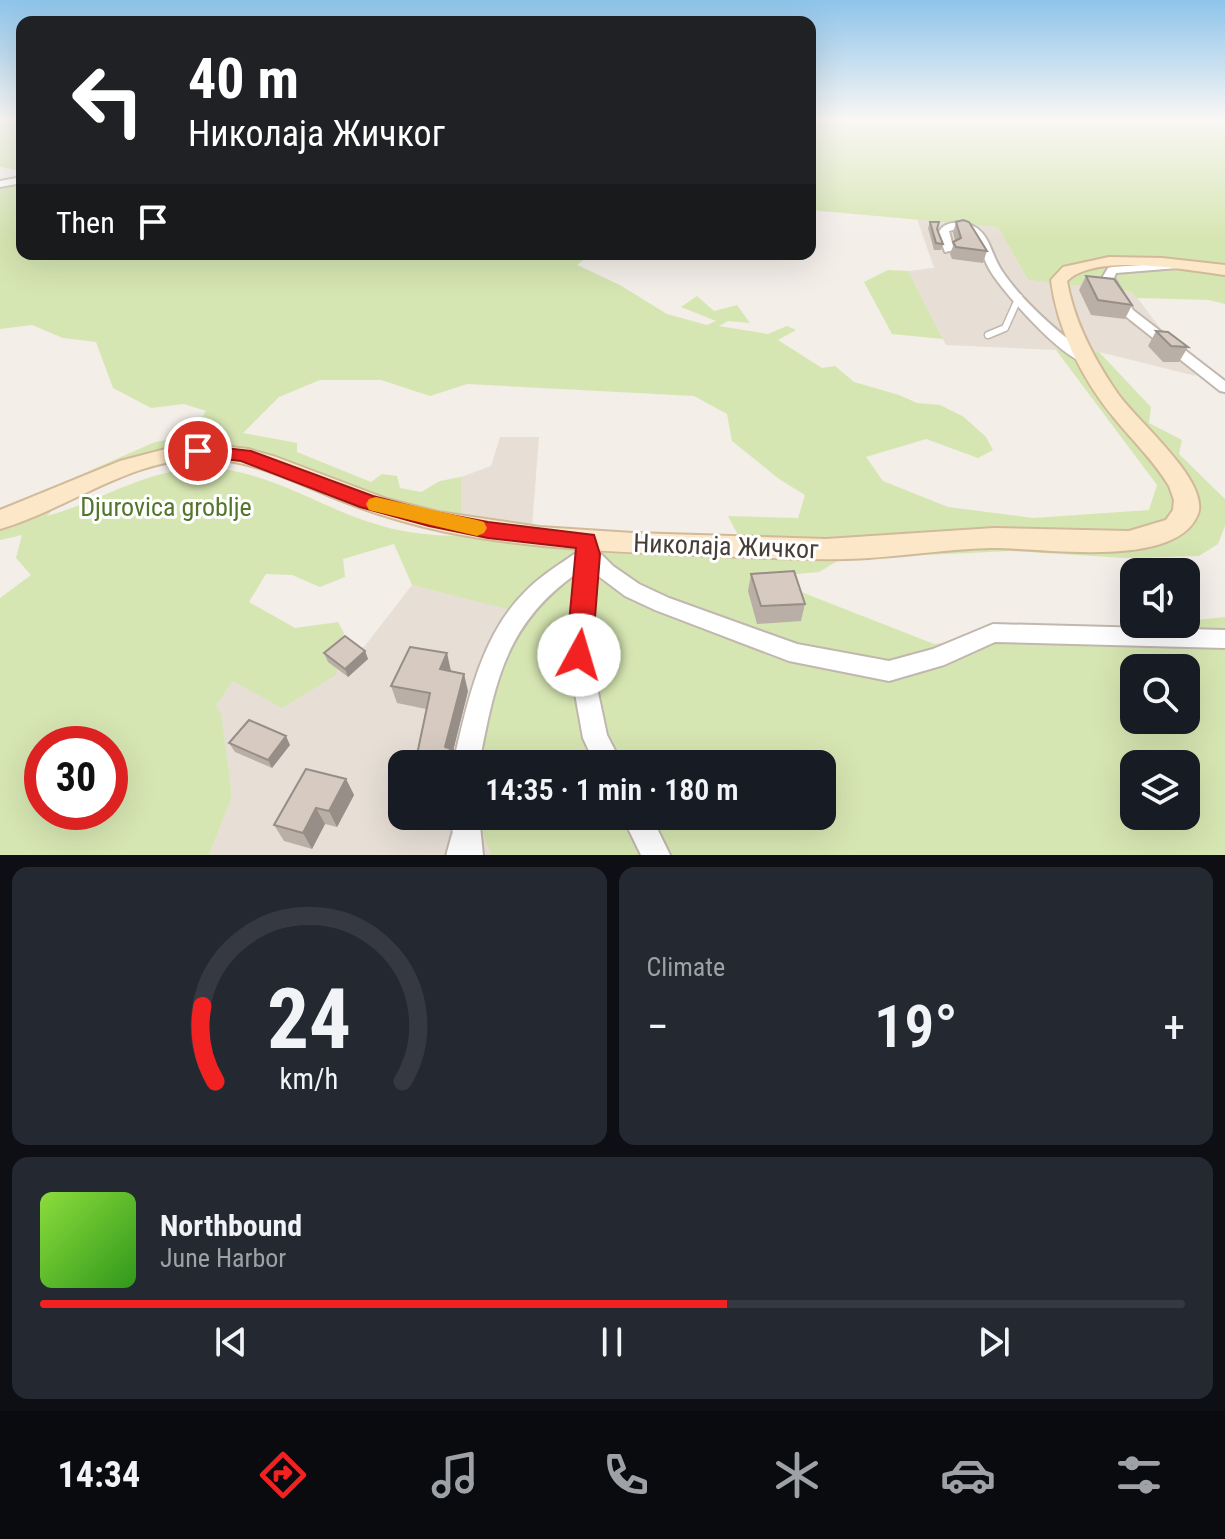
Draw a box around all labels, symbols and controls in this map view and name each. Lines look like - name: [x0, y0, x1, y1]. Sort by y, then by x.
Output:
- text: 40 m: [188, 46, 299, 112]
- icon: left: [56, 48, 160, 152]
- text: Николаја Жичког: [188, 113, 445, 155]
- icon: arrive: [131, 200, 175, 244]
- text: Then: [56, 205, 115, 240]
- pin: [164, 417, 232, 485]
- icon: arrive: [176, 429, 220, 473]
- park label: Djurovica groblje: [80, 492, 252, 522]
- street label: Николаја Жичког: [633, 528, 820, 564]
- map controls: [1120, 558, 1200, 830]
- button: sound: [1120, 558, 1200, 638]
- position arrow: [537, 613, 621, 697]
- button: search: [1120, 654, 1200, 734]
- speed limit sign: 30: [24, 726, 128, 830]
- button: layers: [1120, 750, 1200, 830]
- text: 14:35 · 1 min · 180 m: [485, 772, 739, 807]
- text: Climate: [647, 952, 725, 982]
- text: 24: [267, 971, 351, 1068]
- text: 19°: [874, 991, 958, 1062]
- text: −: [647, 1001, 669, 1053]
- text: +: [1163, 1001, 1185, 1053]
- text: km/h: [280, 1062, 339, 1096]
- text: Northbound: [160, 1208, 302, 1243]
- text: June Harbor: [160, 1243, 286, 1273]
- icon: previous: [209, 1320, 253, 1364]
- icon: pause: [590, 1320, 634, 1364]
- icon: next: [972, 1320, 1016, 1364]
- icon: directions: [255, 1447, 311, 1503]
- icon: music: [427, 1447, 483, 1503]
- icon: phone: [598, 1447, 654, 1503]
- icon: climate: [769, 1447, 825, 1503]
- icon: car: [940, 1447, 996, 1503]
- icon: filters: [1111, 1447, 1167, 1503]
- text: 14:34: [58, 1454, 140, 1496]

